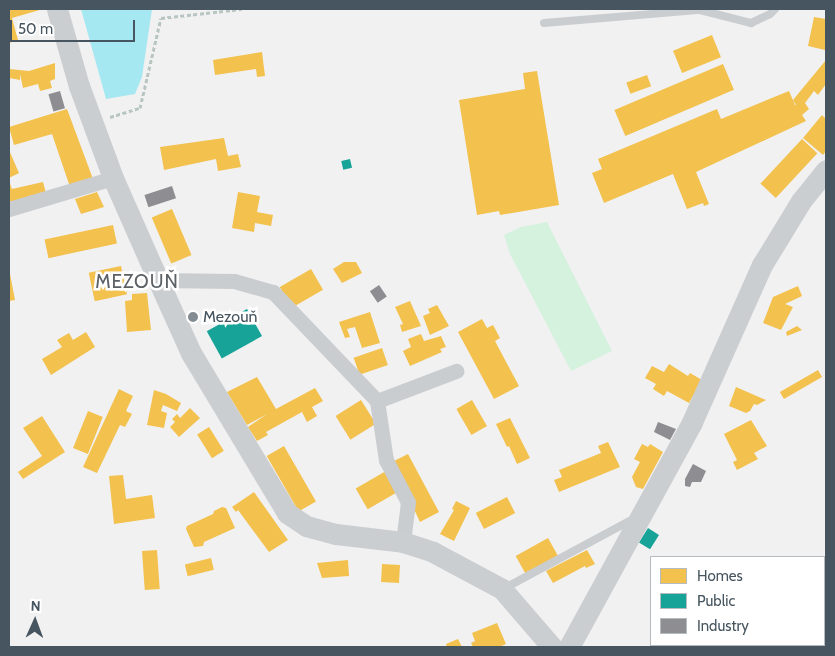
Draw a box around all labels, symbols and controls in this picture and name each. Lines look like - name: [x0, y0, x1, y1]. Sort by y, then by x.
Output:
- scale bar: [12, 10, 138, 42]
- text: 50 m: [18, 20, 53, 38]
- district label: MEZOUŇ: [94, 271, 180, 293]
- place label: Mezouň: [203, 307, 257, 327]
- marker: Mezouň: [187, 311, 199, 323]
- legend: [650, 556, 825, 646]
- text: Homes: [697, 567, 743, 585]
- text: Public: [697, 592, 735, 610]
- north arrow: [10, 596, 60, 646]
- text: N: [30, 597, 41, 615]
- text: Industry: [697, 617, 749, 635]

